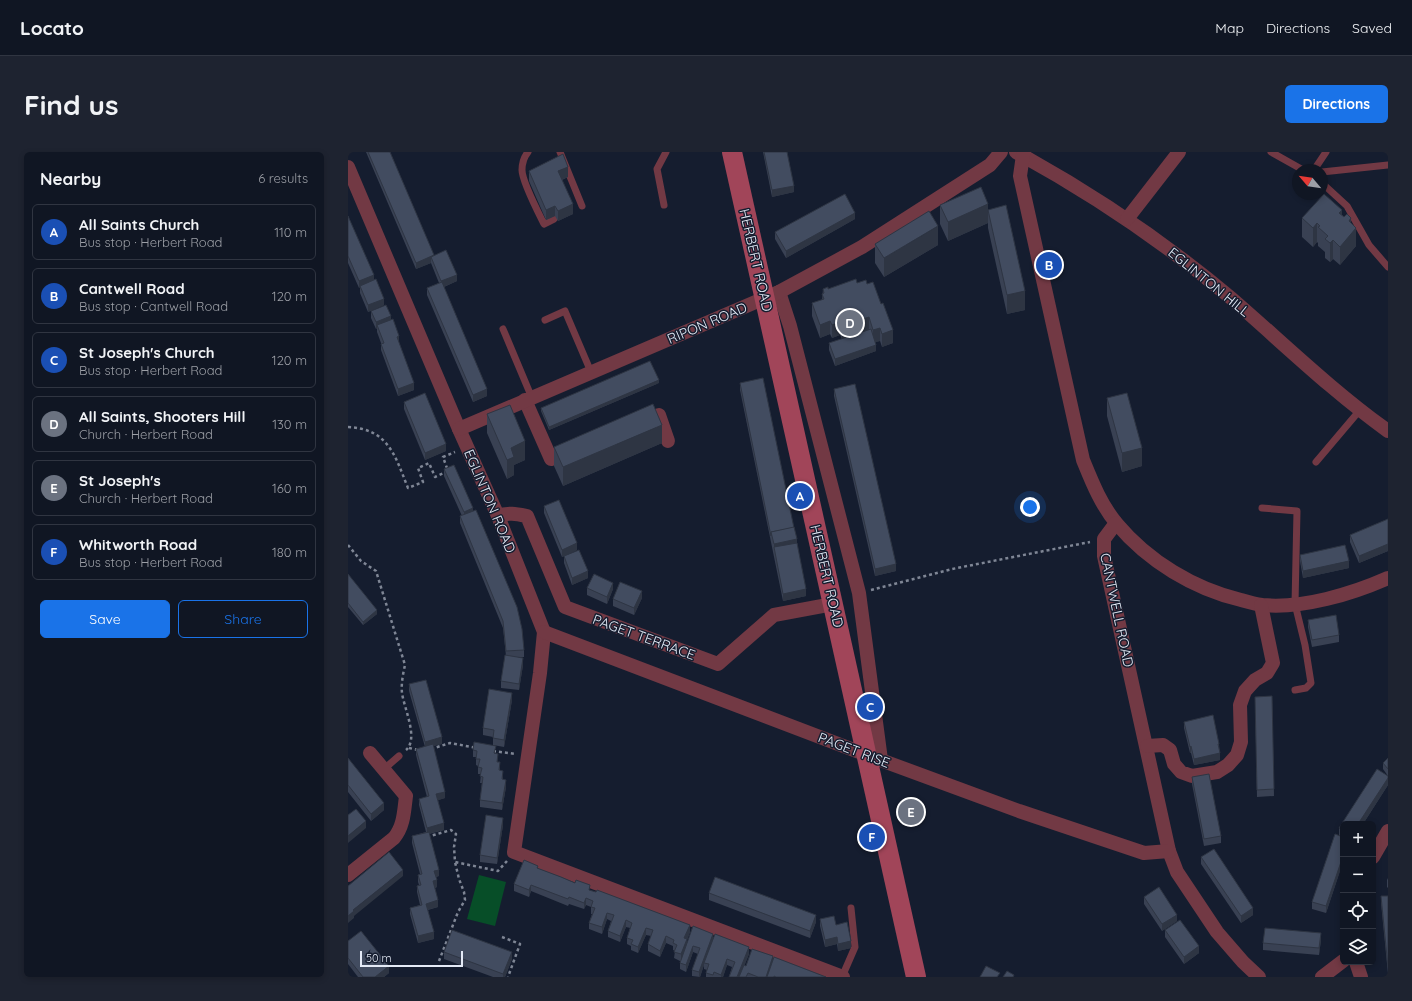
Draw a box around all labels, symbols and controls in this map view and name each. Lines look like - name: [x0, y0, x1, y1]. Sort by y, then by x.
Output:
- text: Locato: [20, 16, 84, 40]
- text: Map: [1215, 19, 1244, 37]
- text: Directions: [1266, 19, 1330, 37]
- text: Saved: [1352, 19, 1392, 37]
- button: Directions: [1285, 85, 1388, 123]
- text: Find us: [24, 87, 118, 122]
- north arrow: [1292, 164, 1328, 200]
- text: Nearby: [40, 168, 101, 189]
- text: 6 results: [258, 170, 308, 186]
- street label: HERBERT ROAD: [735, 207, 777, 313]
- text: All Saints Church: [79, 215, 199, 234]
- text: A: [50, 224, 58, 240]
- text: 110 m: [274, 224, 307, 240]
- text: Bus stop · Herbert Road: [79, 234, 222, 250]
- street label: EGLINTON HILL: [1164, 243, 1254, 321]
- pin: B: [1036, 250, 1062, 280]
- text: Cantwell Road: [79, 279, 185, 298]
- text: B: [50, 288, 58, 304]
- text: 120 m: [272, 288, 307, 304]
- text: Bus stop · Cantwell Road: [79, 298, 228, 314]
- street label: RIPON ROAD: [664, 298, 750, 348]
- pin: D: [837, 308, 863, 338]
- text: St Joseph's Church: [79, 343, 215, 362]
- text: C: [50, 352, 58, 368]
- text: 120 m: [272, 352, 307, 368]
- text: Bus stop · Herbert Road: [79, 362, 222, 378]
- text: All Saints, Shooters Hill: [79, 407, 245, 426]
- text: D: [49, 416, 59, 432]
- text: 130 m: [272, 416, 307, 432]
- text: Church · Herbert Road: [79, 426, 213, 442]
- street label: EGLINTON ROAD: [460, 447, 520, 555]
- text: St Joseph's: [79, 471, 161, 490]
- text: E: [50, 480, 58, 496]
- text: 160 m: [272, 480, 307, 496]
- pin: A: [787, 481, 813, 511]
- text: Church · Herbert Road: [79, 490, 213, 506]
- your location: [1020, 497, 1040, 517]
- street label: HERBERT ROAD: [806, 523, 848, 629]
- text: Whitworth Road: [79, 535, 197, 554]
- text: F: [50, 544, 58, 560]
- text: 180 m: [272, 544, 307, 560]
- street label: CANTWELL ROAD: [1096, 551, 1138, 669]
- text: Bus stop · Herbert Road: [79, 554, 222, 570]
- button: Save: [40, 600, 170, 638]
- button: Share: [178, 600, 308, 638]
- street label: PAGET TERRACE: [590, 610, 698, 664]
- pin: C: [857, 692, 883, 722]
- street label: PAGET RISE: [816, 728, 892, 772]
- pin: E: [898, 797, 924, 827]
- map controls: [1340, 821, 1376, 965]
- button: +: [1340, 821, 1376, 857]
- pin: F: [859, 822, 885, 852]
- button: −: [1340, 857, 1376, 893]
- button: locate: [1340, 893, 1376, 929]
- button: layers: [1340, 929, 1376, 965]
- scale bar: [360, 949, 463, 968]
- text: 50 m: [366, 951, 392, 965]

